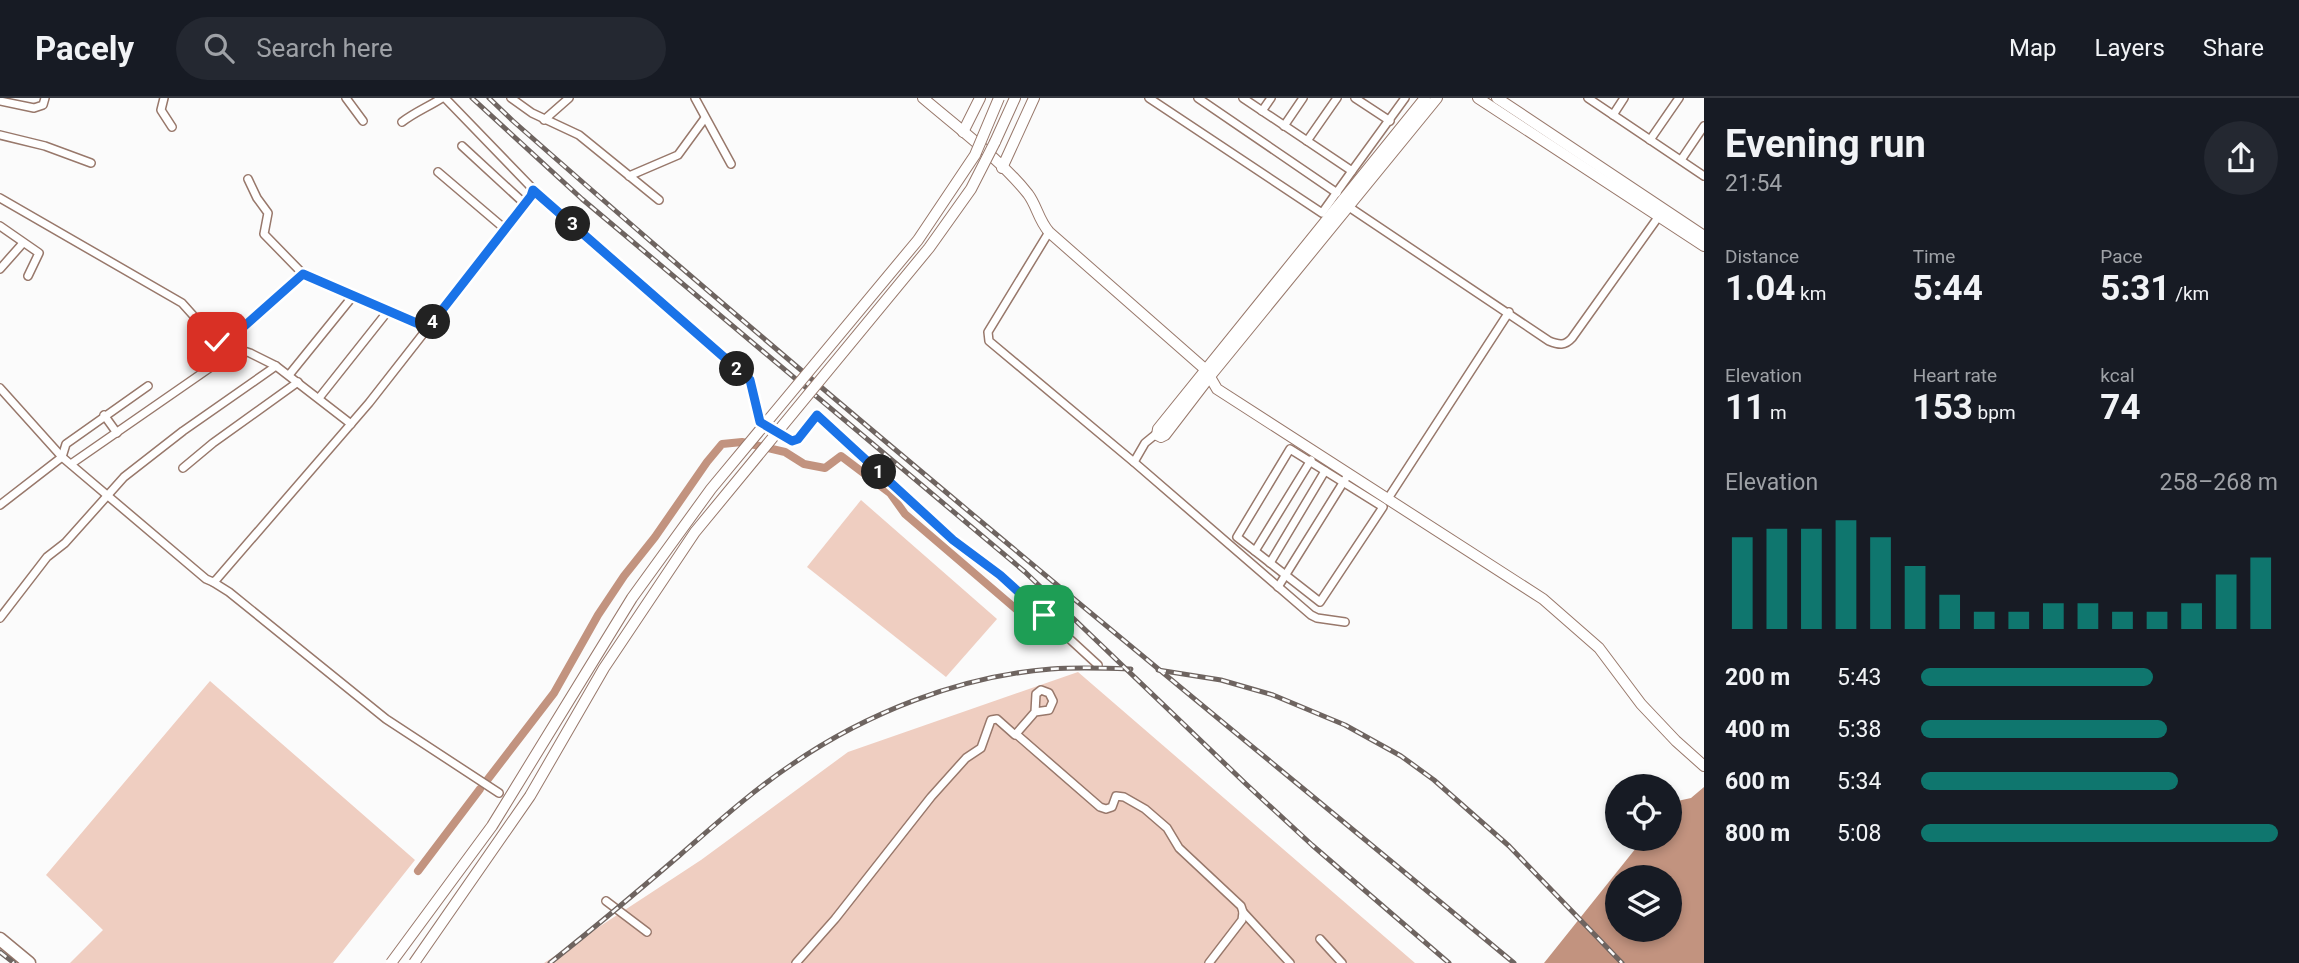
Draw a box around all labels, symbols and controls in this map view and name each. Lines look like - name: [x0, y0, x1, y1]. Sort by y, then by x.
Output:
- search box: [176, 17, 666, 80]
- text: Pacely: [35, 29, 134, 68]
- icon: search: [200, 29, 238, 67]
- text: Search here: [256, 33, 393, 63]
- text: Map: [2009, 34, 2057, 62]
- text: Layers: [2095, 34, 2165, 62]
- text: Share: [2203, 34, 2264, 62]
- button: share: [2204, 121, 2278, 195]
- text: Evening run: [1725, 122, 1926, 166]
- text: 21:54: [1725, 170, 1782, 197]
- pin: 3: [556, 206, 590, 242]
- text: 3: [567, 212, 578, 235]
- text: Distance: [1725, 245, 1799, 268]
- text: Time: [1913, 245, 1955, 268]
- text: Pace: [2100, 245, 2143, 268]
- text: 1.04: [1725, 268, 1795, 309]
- text: 5:44: [1913, 268, 1983, 309]
- text: 5:31: [2100, 268, 2170, 309]
- text: km: [1795, 282, 1826, 305]
- text: /km: [2170, 282, 2209, 305]
- pin: 4: [416, 304, 450, 340]
- text: 4: [427, 310, 438, 333]
- pin: [187, 312, 247, 372]
- icon: check: [198, 323, 236, 361]
- pin: 2: [720, 352, 754, 386]
- text: 2: [731, 357, 742, 380]
- text: Elevation: [1725, 364, 1802, 387]
- text: Heart rate: [1913, 364, 1997, 387]
- text: kcal: [2100, 364, 2135, 387]
- text: 11: [1725, 387, 1765, 428]
- text: 153: [1913, 387, 1973, 428]
- text: 74: [2100, 387, 2141, 428]
- text: m: [1765, 401, 1787, 424]
- text: bpm: [1973, 401, 2016, 424]
- pin: 1: [862, 454, 896, 490]
- text: 1: [873, 460, 884, 483]
- text: Elevation: [1725, 469, 1818, 496]
- text: 258–268 m: [2159, 469, 2278, 496]
- pin: [1014, 585, 1074, 645]
- icon: arrive: [1025, 596, 1063, 634]
- text: 200 m: [1725, 664, 1790, 691]
- text: 5:43: [1837, 664, 1881, 691]
- text: 400 m: [1725, 716, 1790, 743]
- text: 5:38: [1837, 716, 1881, 743]
- text: 600 m: [1725, 768, 1790, 795]
- text: 5:34: [1837, 768, 1881, 795]
- map controls: [1605, 774, 1682, 942]
- button: locate: [1605, 774, 1682, 851]
- text: 800 m: [1725, 820, 1790, 847]
- text: 5:08: [1837, 820, 1881, 847]
- button: layers: [1605, 865, 1682, 942]

